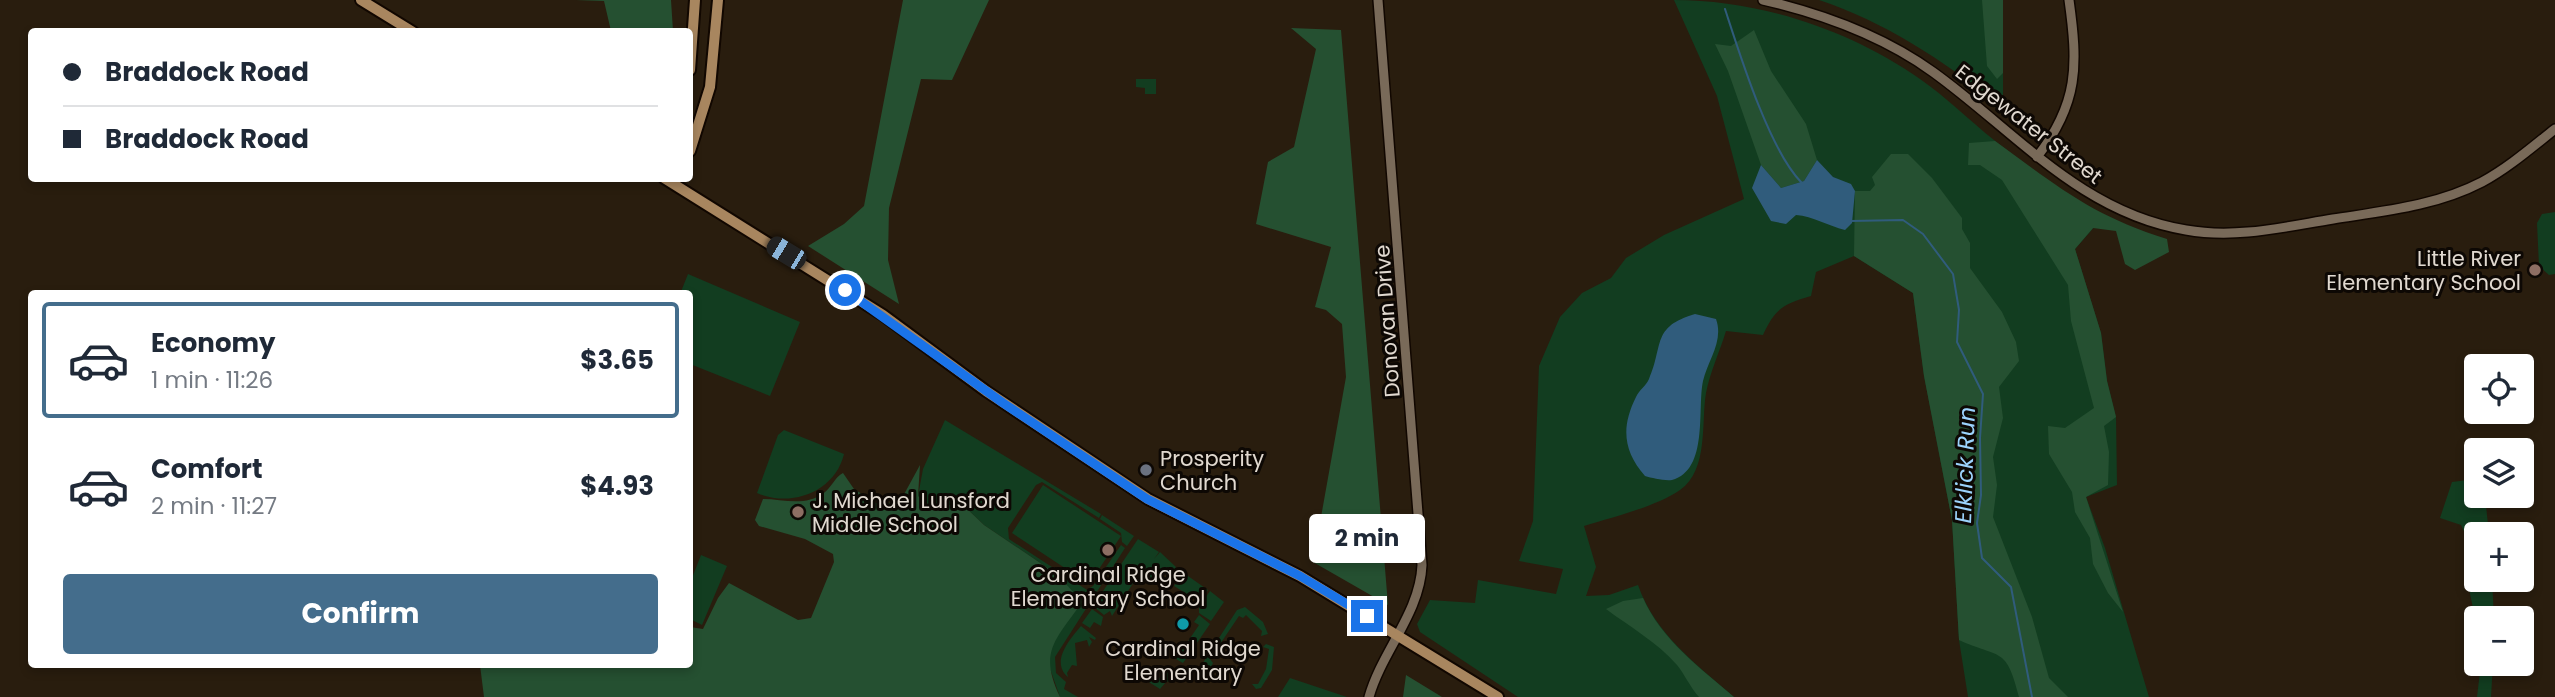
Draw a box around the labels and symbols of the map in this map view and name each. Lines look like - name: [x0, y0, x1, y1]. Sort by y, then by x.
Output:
- street label: Edgewater Street: [1949, 57, 2109, 191]
- car: [763, 233, 810, 273]
- street label: Donovan Drive: [1367, 244, 1407, 398]
- place label: Little River Elementary School: [2326, 244, 2521, 297]
- marker: Little River Elementary School: [2527, 262, 2543, 278]
- route start: [829, 274, 861, 306]
- water label: Elklick Run: [1947, 406, 1983, 524]
- place label: Prosperity Church: [1160, 444, 1264, 497]
- marker: Prosperity Church: [1138, 462, 1154, 478]
- place label: J. Michael Lunsford Middle School: [812, 486, 1010, 539]
- marker: J. Michael Lunsford Middle School: [790, 504, 806, 520]
- callout: 2 min: [1309, 514, 1425, 564]
- marker: Cardinal Ridge Elementary School: [1100, 542, 1116, 558]
- place label: Cardinal Ridge Elementary School: [1011, 560, 1205, 613]
- route end: [1351, 600, 1383, 632]
- marker: Cardinal Ridge Elementary: [1175, 616, 1191, 632]
- place label: Cardinal Ridge Elementary: [1105, 634, 1261, 687]

